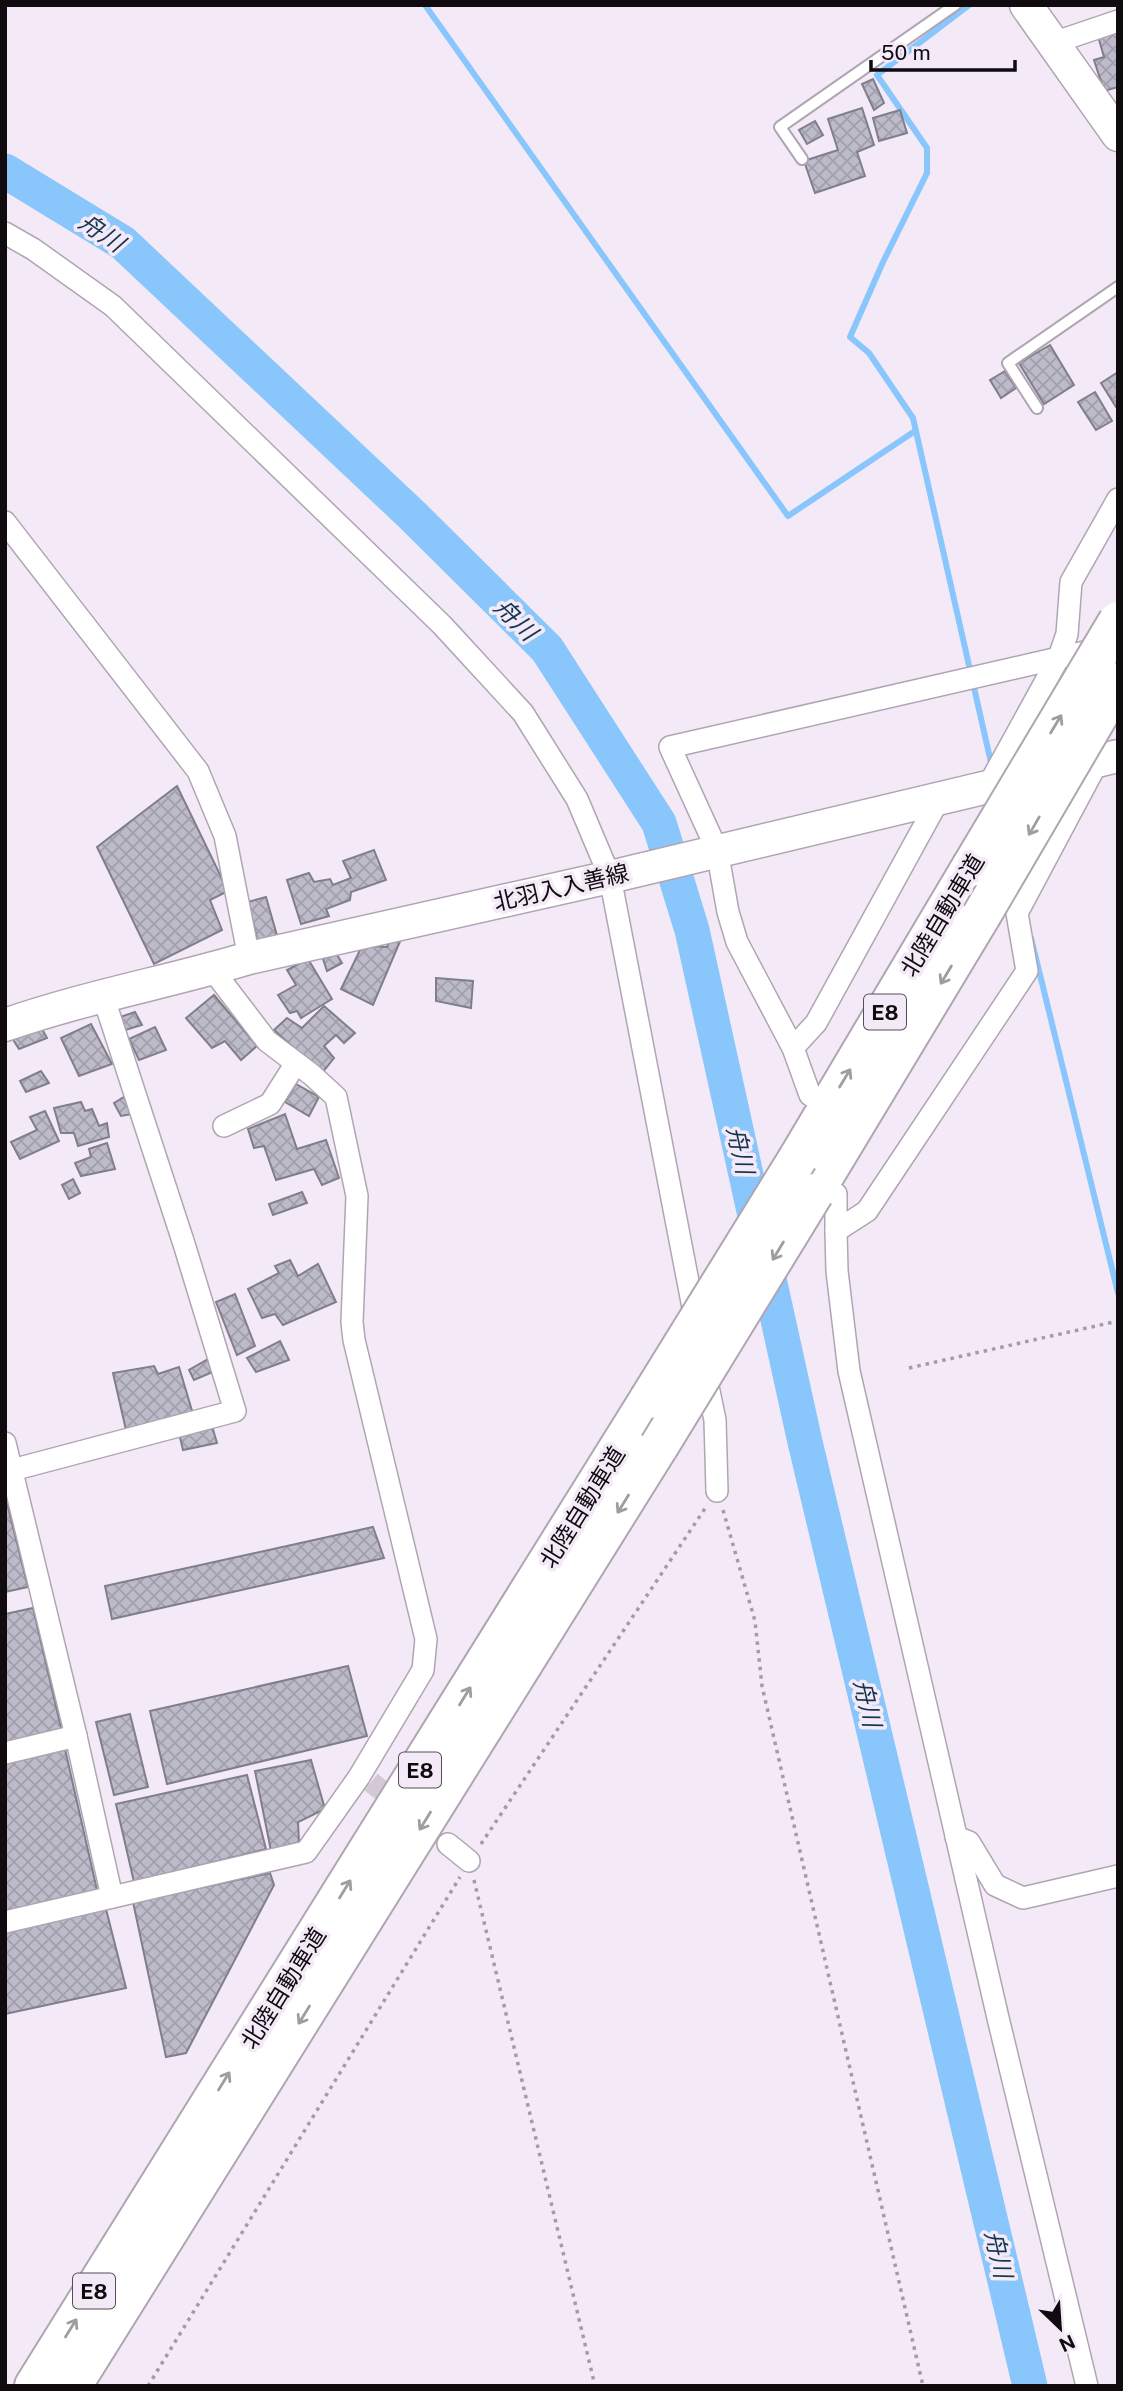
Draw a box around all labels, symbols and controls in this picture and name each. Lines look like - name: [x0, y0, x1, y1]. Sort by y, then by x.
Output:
- scale bar: [871, 28, 1014, 72]
- text: 50 m: [881, 40, 931, 65]
- water label: 舟川: [74, 207, 132, 259]
- water label: 舟川: [489, 592, 545, 648]
- one-way arrow: [1050, 714, 1064, 734]
- one-way arrow: [1027, 815, 1041, 835]
- street label: 北陸自動車道: [895, 849, 989, 981]
- street label: 北羽入入善線: [491, 858, 631, 916]
- one-way arrow: [938, 964, 952, 984]
- road number: E8: [864, 995, 906, 1030]
- one-way arrow: [839, 1068, 853, 1088]
- water label: 舟川: [722, 1123, 761, 1179]
- one-way arrow: [771, 1240, 785, 1260]
- street label: 北陸自動車道: [534, 1441, 630, 1573]
- one-way arrow: [615, 1493, 629, 1513]
- water label: 舟川: [849, 1676, 888, 1732]
- one-way arrow: [459, 1686, 473, 1706]
- road number: E8: [399, 1752, 441, 1788]
- one-way arrow: [417, 1811, 431, 1831]
- one-way arrow: [338, 1879, 352, 1899]
- street label: 北陸自動車道: [235, 1922, 331, 2054]
- one-way arrow: [297, 2004, 311, 2024]
- one-way arrow: [218, 2072, 232, 2092]
- water label: 舟川: [980, 2227, 1019, 2283]
- road number: E8: [73, 2274, 115, 2308]
- north arrow: [1025, 2293, 1095, 2363]
- one-way arrow: [64, 2318, 78, 2338]
- text: N: [1056, 2330, 1079, 2357]

